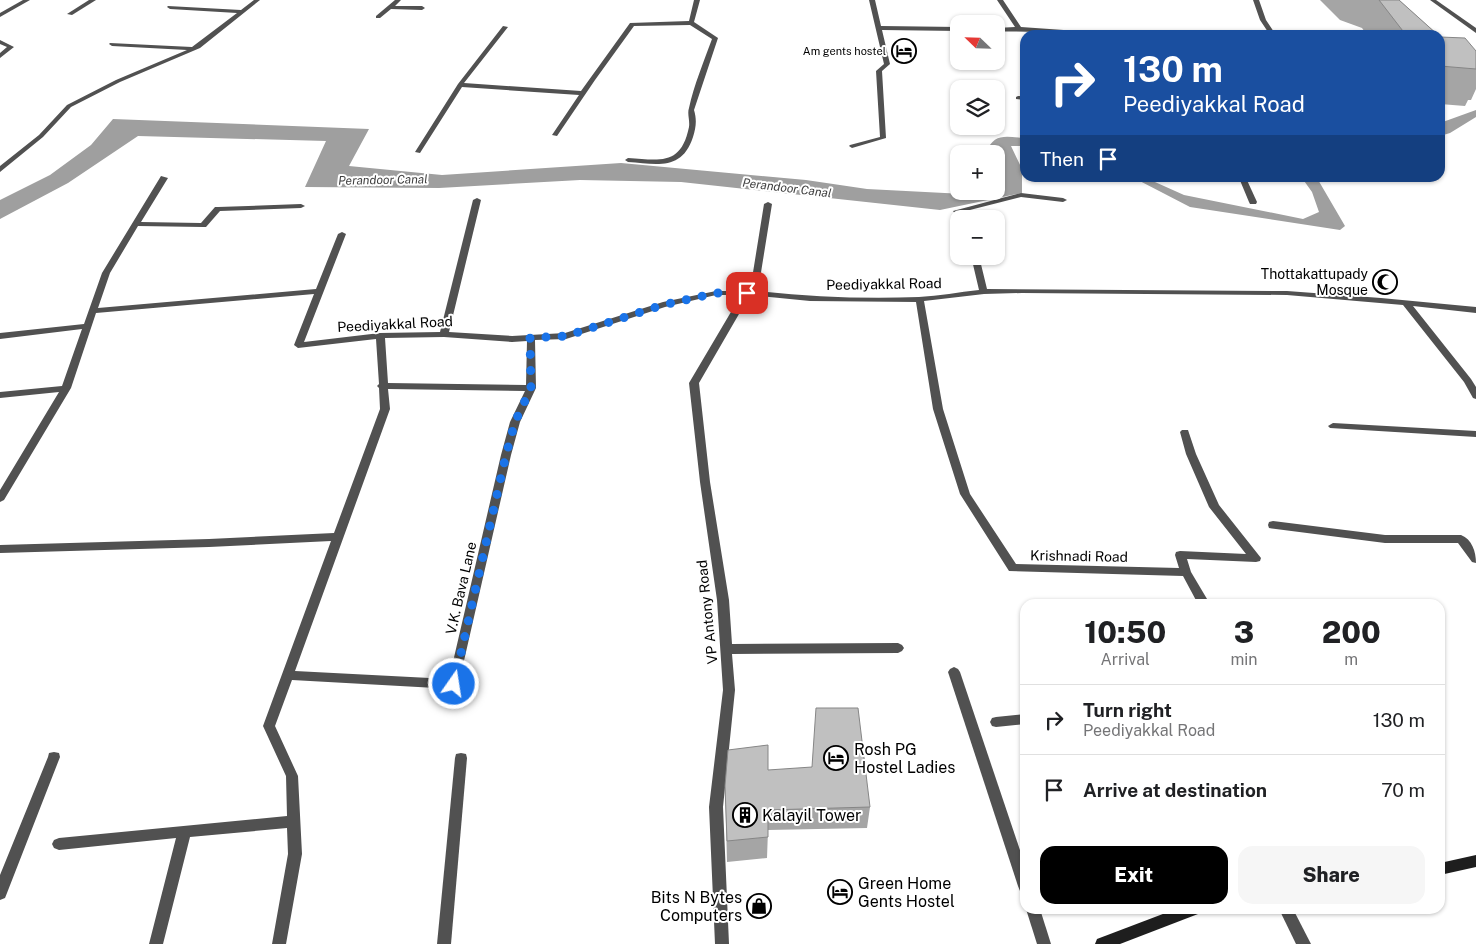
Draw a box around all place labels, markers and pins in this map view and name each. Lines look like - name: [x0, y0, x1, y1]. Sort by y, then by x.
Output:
- hotel icon: Am gents hostel: [891, 38, 917, 64]
- place label: Am gents hostel: [803, 45, 886, 57]
- place label: Thottakattupady Mosque: [1261, 266, 1369, 298]
- mosque icon: Thottakattupady Mosque: [1372, 269, 1398, 295]
- pin: [726, 272, 768, 314]
- place label: Rosh PG Hostel Ladies: [854, 740, 955, 777]
- hotel icon: Rosh PG Hostel Ladies: [823, 745, 849, 771]
- building icon: Kalayil Tower: [732, 802, 758, 828]
- place label: Kalayil Tower: [762, 806, 861, 825]
- place label: Green Home Gents Hostel: [858, 874, 955, 911]
- hotel icon: Green Home Gents Hostel: [827, 879, 853, 905]
- place label: Bits N Bytes Computers: [651, 888, 742, 925]
- shop icon: Bits N Bytes Computers: [746, 893, 772, 919]

